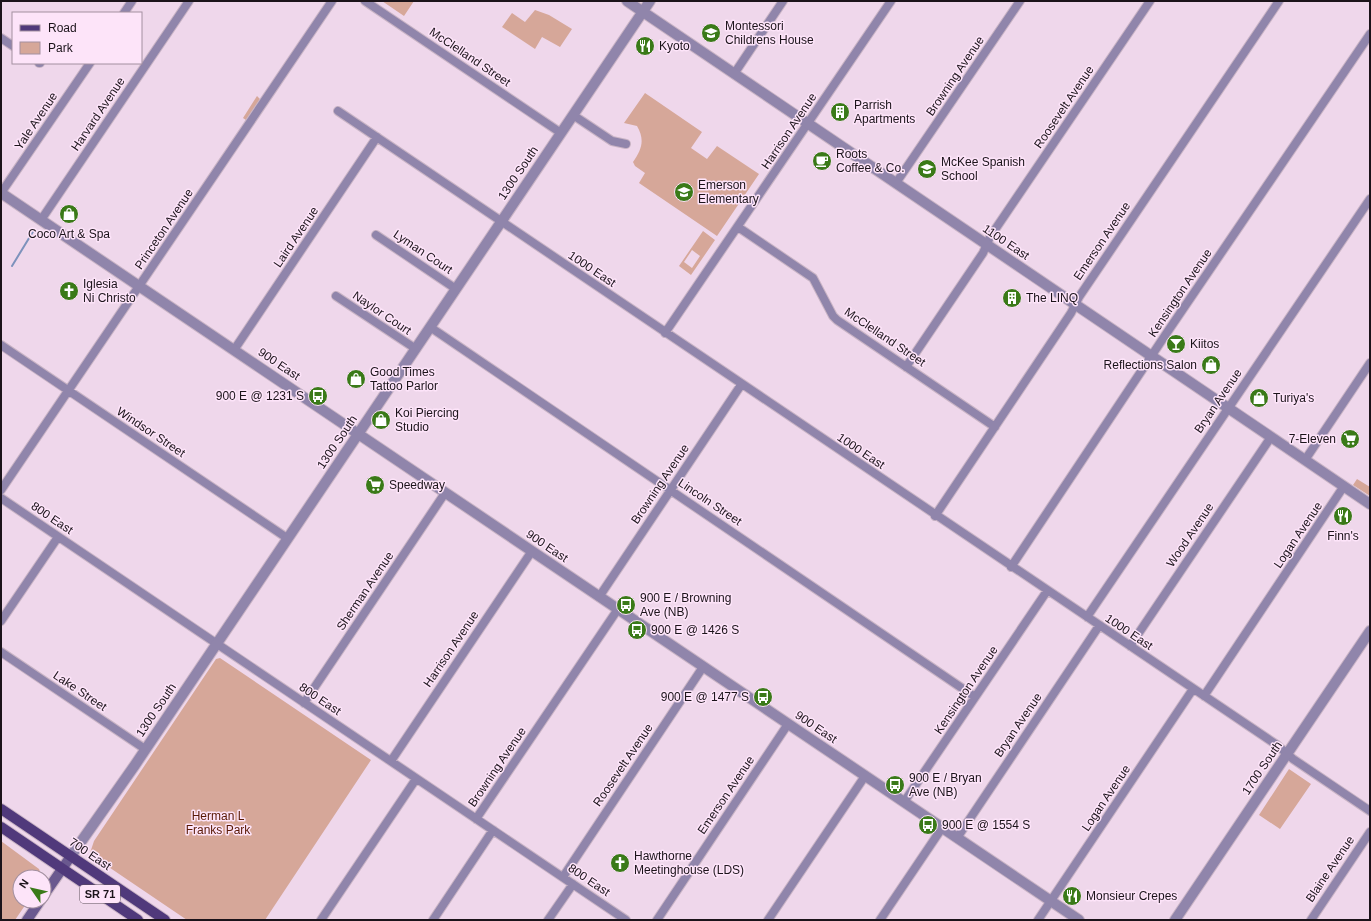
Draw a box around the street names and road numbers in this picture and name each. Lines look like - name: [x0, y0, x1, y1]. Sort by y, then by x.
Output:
- street label: McClelland Street: [427, 25, 514, 90]
- street label: Browning Avenue: [923, 33, 987, 119]
- street label: Roosevelt Avenue: [1031, 63, 1097, 151]
- street label: Harvard Avenue: [68, 74, 128, 153]
- street label: Yale Avenue: [12, 89, 61, 152]
- street label: Harrison Avenue: [758, 90, 820, 172]
- street label: 1300 South: [495, 144, 541, 202]
- street label: Princeton Avenue: [132, 186, 196, 272]
- street label: Emerson Avenue: [1071, 199, 1133, 283]
- street label: Laird Avenue: [271, 204, 322, 270]
- street label: 1100 East: [980, 221, 1032, 263]
- street label: Lyman Court: [391, 227, 456, 277]
- street label: Kensington Avenue: [1145, 246, 1215, 340]
- street label: 1000 East: [566, 248, 619, 290]
- street label: Naylor Court: [350, 288, 414, 338]
- street label: McClelland Street: [842, 305, 929, 370]
- street label: 900 East: [255, 345, 303, 383]
- street label: Bryan Avenue: [1191, 366, 1245, 436]
- street label: Windsor Street: [114, 404, 188, 460]
- street label: 1300 South: [314, 413, 360, 471]
- street label: 1000 East: [835, 430, 888, 472]
- street label: Browning Avenue: [628, 441, 692, 527]
- street label: Lincoln Street: [676, 476, 745, 529]
- street label: 800 East: [28, 499, 76, 537]
- street label: Logan Avenue: [1271, 499, 1325, 571]
- street label: Wood Avenue: [1163, 500, 1217, 570]
- street label: 900 East: [523, 527, 571, 565]
- street label: Sherman Avenue: [334, 549, 397, 633]
- street label: Harrison Avenue: [420, 608, 482, 690]
- street label: 1000 East: [1103, 611, 1156, 653]
- street label: Kensington Avenue: [931, 643, 1001, 737]
- street label: Lake Street: [51, 668, 110, 714]
- street label: 800 East: [296, 680, 344, 718]
- street label: 1300 South: [133, 681, 179, 739]
- street label: Bryan Avenue: [991, 690, 1045, 760]
- street label: 900 East: [792, 708, 840, 746]
- street label: Roosevelt Avenue: [590, 721, 656, 809]
- street label: Browning Avenue: [465, 724, 529, 810]
- street label: 1700 South: [1239, 739, 1285, 797]
- street label: Emerson Avenue: [695, 753, 757, 837]
- street label: Logan Avenue: [1079, 762, 1133, 834]
- street label: Blaine Avenue: [1303, 833, 1357, 905]
- street label: 700 East: [66, 835, 114, 873]
- street label: 800 East: [565, 861, 613, 899]
- road number: SR 71: [80, 885, 120, 903]

